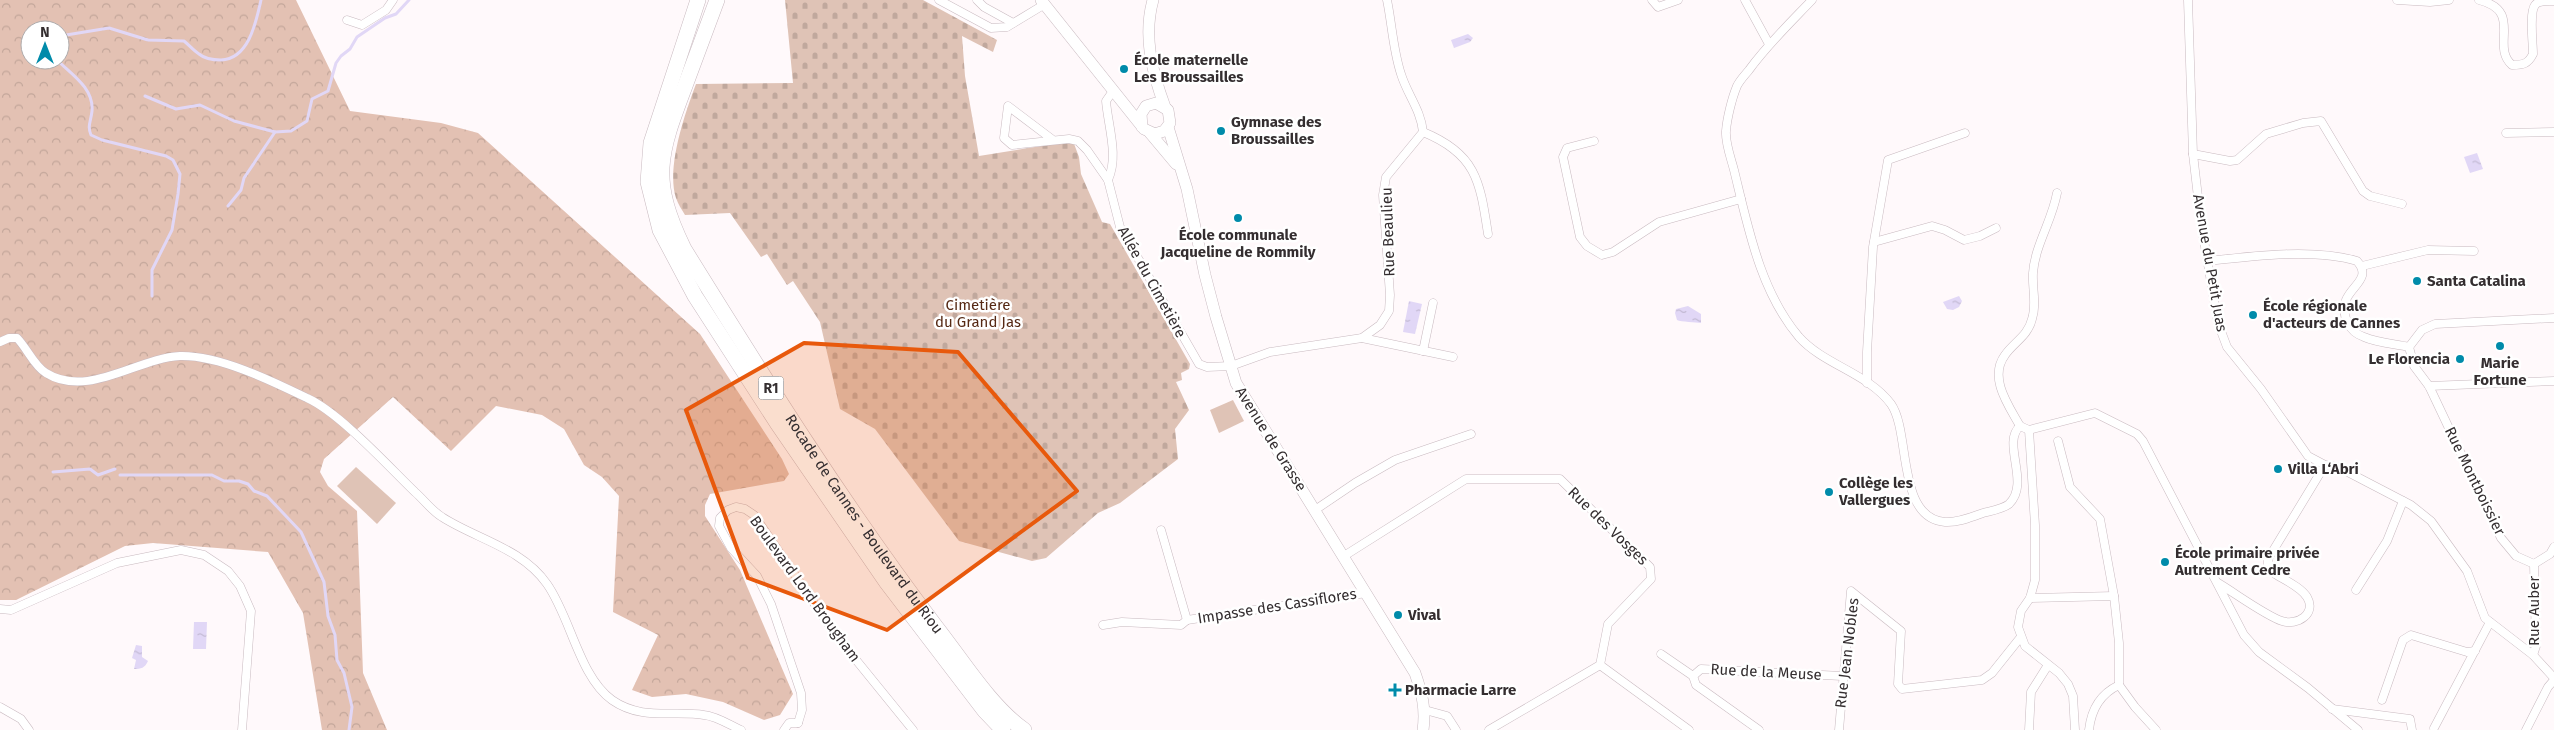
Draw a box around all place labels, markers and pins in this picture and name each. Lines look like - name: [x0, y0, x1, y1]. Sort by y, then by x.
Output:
- place label: École maternelle Les Broussailles: [1134, 51, 1248, 86]
- marker: École maternelle Les Broussailles: [1118, 63, 1130, 75]
- place label: Gymnase des Broussailles: [1231, 113, 1321, 148]
- marker: Gymnase des Broussailles: [1215, 125, 1227, 137]
- marker: École communale Jacqueline de Rommily: [1232, 212, 1244, 224]
- place label: École communale Jacqueline de Rommily: [1159, 226, 1316, 261]
- place label: Santa Catalina: [2427, 272, 2526, 290]
- marker: Santa Catalina: [2411, 275, 2423, 287]
- place label: École régionale d'acteurs de Cannes: [2263, 297, 2400, 332]
- marker: École régionale d'acteurs de Cannes: [2247, 309, 2259, 321]
- marker: Marie Fortune: [2494, 340, 2506, 352]
- place label: Le Florencia: [2368, 350, 2450, 368]
- marker: Le Florencia: [2454, 353, 2466, 365]
- place label: Marie Fortune: [2474, 354, 2526, 389]
- place label: Villa L‘Abri: [2287, 460, 2359, 478]
- marker: Villa L‘Abri: [2272, 463, 2284, 475]
- place label: Collège les Vallergues: [1838, 474, 1913, 509]
- marker: Collège les Vallergues: [1823, 486, 1835, 498]
- place label: École primaire privée Autrement Cedre: [2174, 544, 2320, 579]
- marker: École primaire privée Autrement Cedre: [2159, 556, 2171, 568]
- place label: Vival: [1407, 606, 1441, 624]
- marker: Vival: [1392, 609, 1404, 621]
- place label: Pharmacie Larre: [1405, 681, 1516, 699]
- marker: Pharmacie Larre: [1389, 684, 1401, 696]

